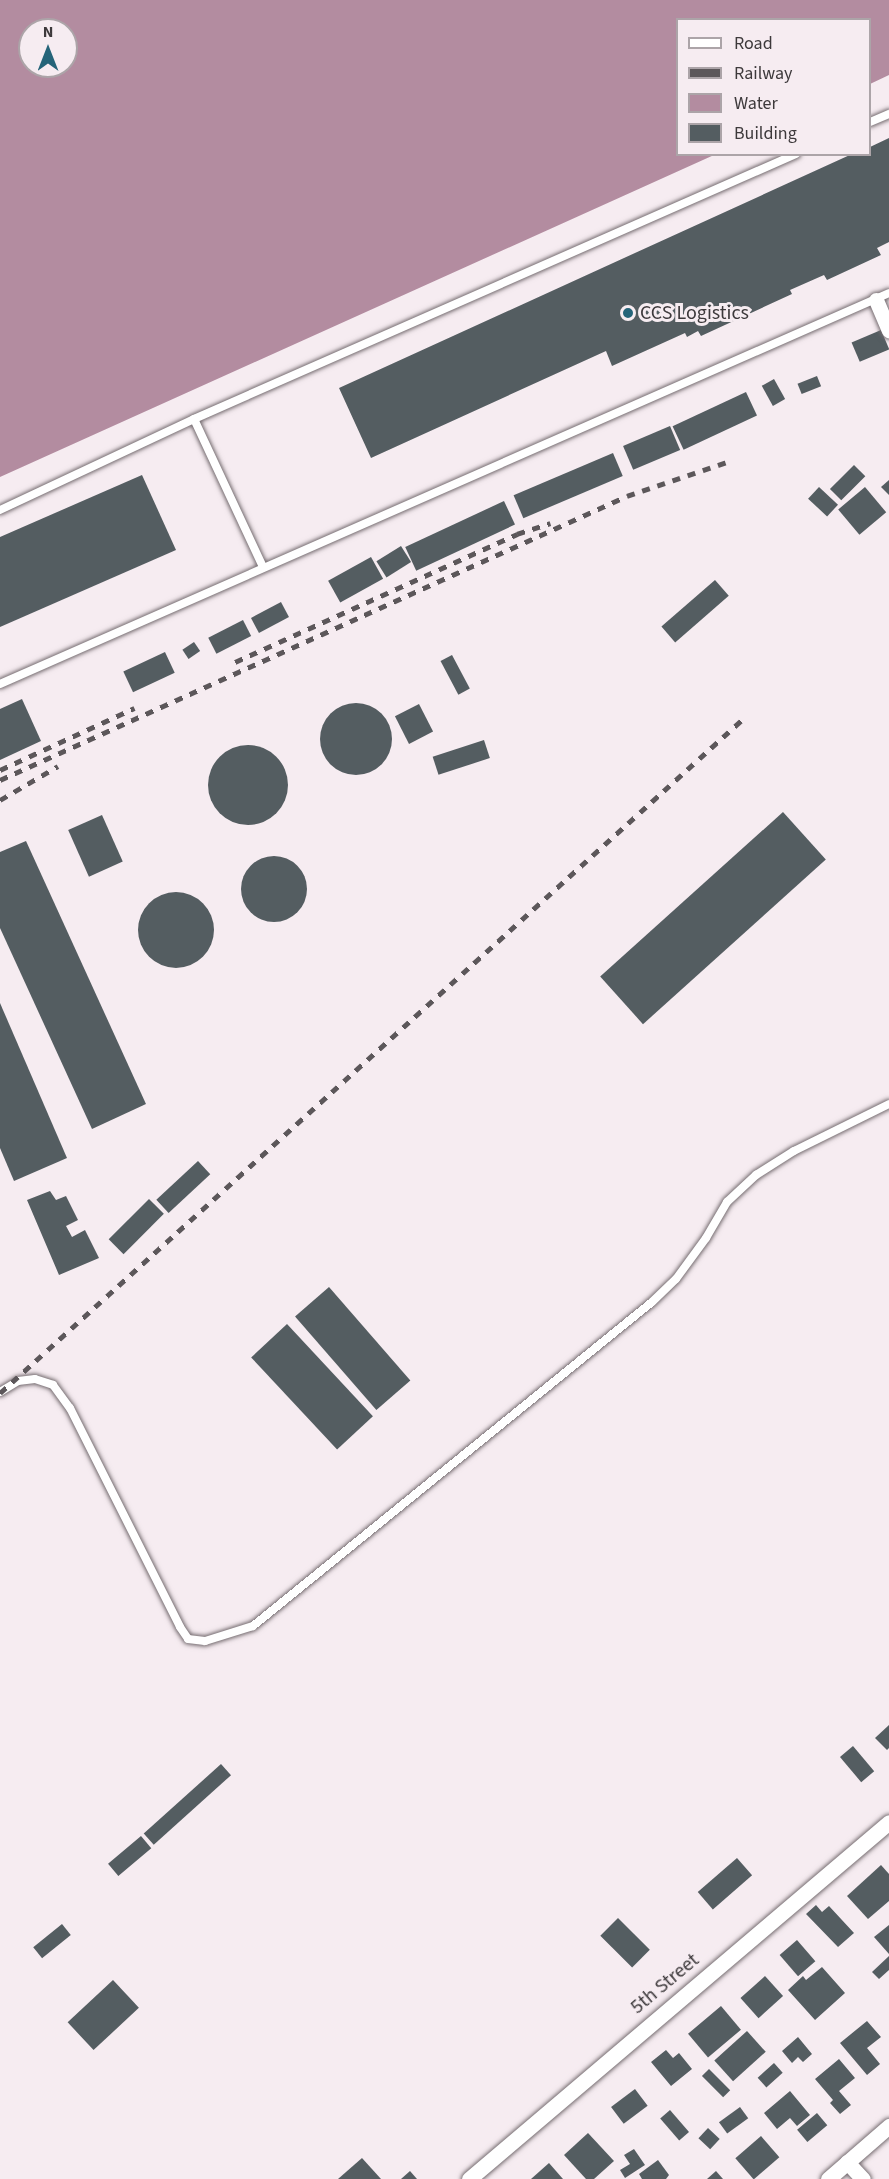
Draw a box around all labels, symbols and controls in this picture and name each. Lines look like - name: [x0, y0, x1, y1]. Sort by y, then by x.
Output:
- north arrow: [18, 18, 78, 78]
- legend: [676, 18, 871, 156]
- text: N: [43, 21, 53, 43]
- text: Road: [734, 31, 773, 56]
- text: Railway: [734, 61, 793, 86]
- text: Water: [734, 91, 778, 116]
- text: Building: [734, 121, 797, 146]
- place label: CCS Logistics: [640, 301, 749, 325]
- marker: CCS Logistics: [621, 306, 635, 320]
- street label: 5th Street: [626, 1949, 704, 2019]

